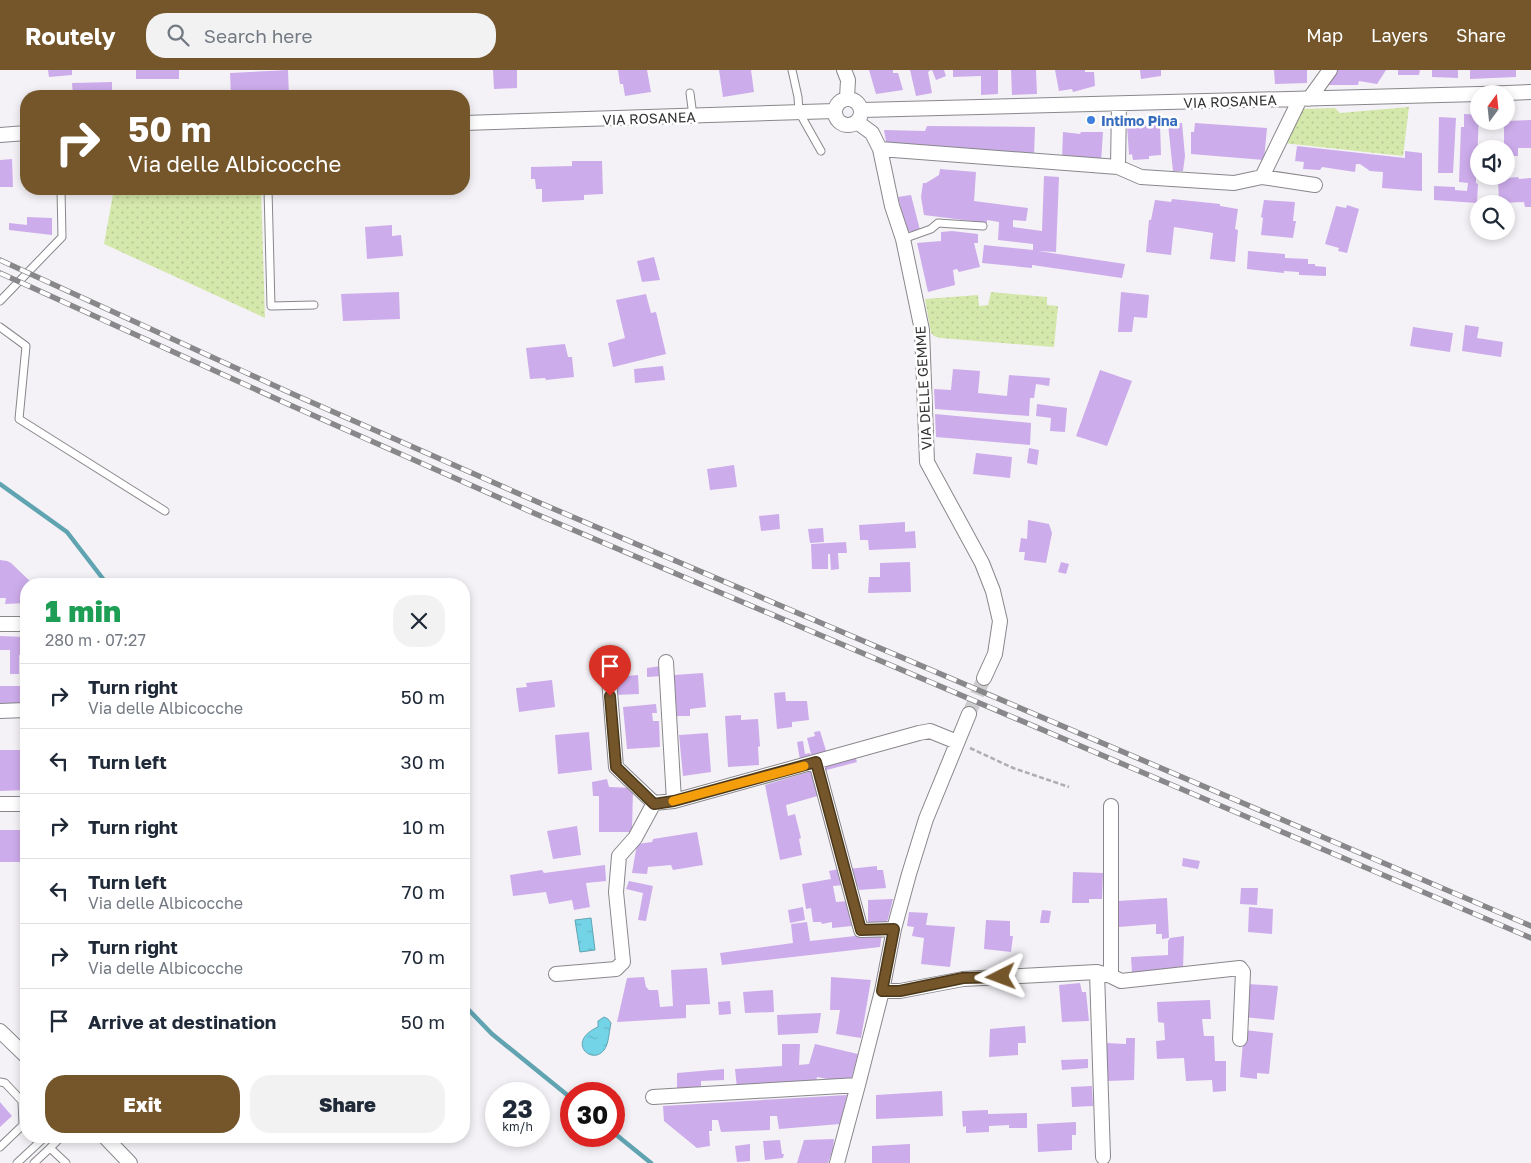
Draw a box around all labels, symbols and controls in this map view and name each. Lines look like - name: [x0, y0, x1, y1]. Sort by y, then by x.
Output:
- search box: [146, 13, 496, 58]
- text: Routely: [25, 21, 116, 50]
- icon: search: [164, 21, 192, 49]
- text: Search here: [204, 24, 313, 47]
- text: Map: [1306, 24, 1343, 46]
- text: Layers: [1371, 24, 1428, 46]
- text: Share: [1456, 24, 1506, 46]
- north arrow: [1470, 85, 1515, 130]
- map controls: [1470, 85, 1515, 240]
- street label: VIA ROSANEA: [1183, 91, 1278, 111]
- text: 50 m: [128, 108, 211, 150]
- street label: VIA ROSANEA: [602, 108, 697, 128]
- icon: right: [45, 110, 110, 175]
- place label: Intimo Pina: [1101, 112, 1178, 129]
- marker: Intimo Pina: [1085, 114, 1097, 126]
- button: sound: [1470, 140, 1515, 185]
- text: Via delle Albicocche: [128, 150, 341, 177]
- button: search: [1470, 195, 1515, 240]
- street label: VIA DELLE GEMME: [911, 326, 935, 450]
- text: 1 min: [45, 593, 121, 629]
- button: close: [393, 595, 445, 647]
- text: 280 m · 07:27: [45, 630, 146, 650]
- pin: [589, 645, 631, 696]
- icon: arrive: [596, 652, 624, 680]
- text: Turn right: [88, 675, 178, 698]
- icon: right: [45, 682, 73, 710]
- text: 50 m: [401, 685, 445, 708]
- text: Via delle Albicocche: [88, 698, 243, 718]
- icon: left: [45, 747, 73, 775]
- text: Turn left: [88, 750, 167, 773]
- text: 30 m: [401, 750, 445, 773]
- icon: right: [45, 812, 73, 840]
- text: Turn right: [88, 815, 178, 838]
- text: 10 m: [402, 815, 445, 838]
- text: Turn left: [88, 870, 167, 893]
- icon: left: [45, 877, 73, 905]
- text: 70 m: [402, 880, 445, 903]
- text: Via delle Albicocche: [88, 893, 243, 913]
- text: Turn right: [88, 935, 178, 958]
- icon: right: [45, 942, 73, 970]
- text: 70 m: [402, 945, 445, 968]
- position arrow: [974, 950, 1026, 1002]
- text: Via delle Albicocche: [88, 958, 243, 978]
- icon: arrive: [45, 1007, 73, 1035]
- text: Arrive at destination: [88, 1010, 276, 1033]
- text: 50 m: [401, 1010, 445, 1033]
- button: Exit: [45, 1075, 240, 1133]
- button: Share: [250, 1075, 445, 1133]
- speed limit sign: 30: [560, 1082, 625, 1147]
- text: 23: [502, 1093, 533, 1124]
- text: km/h: [502, 1119, 533, 1134]

